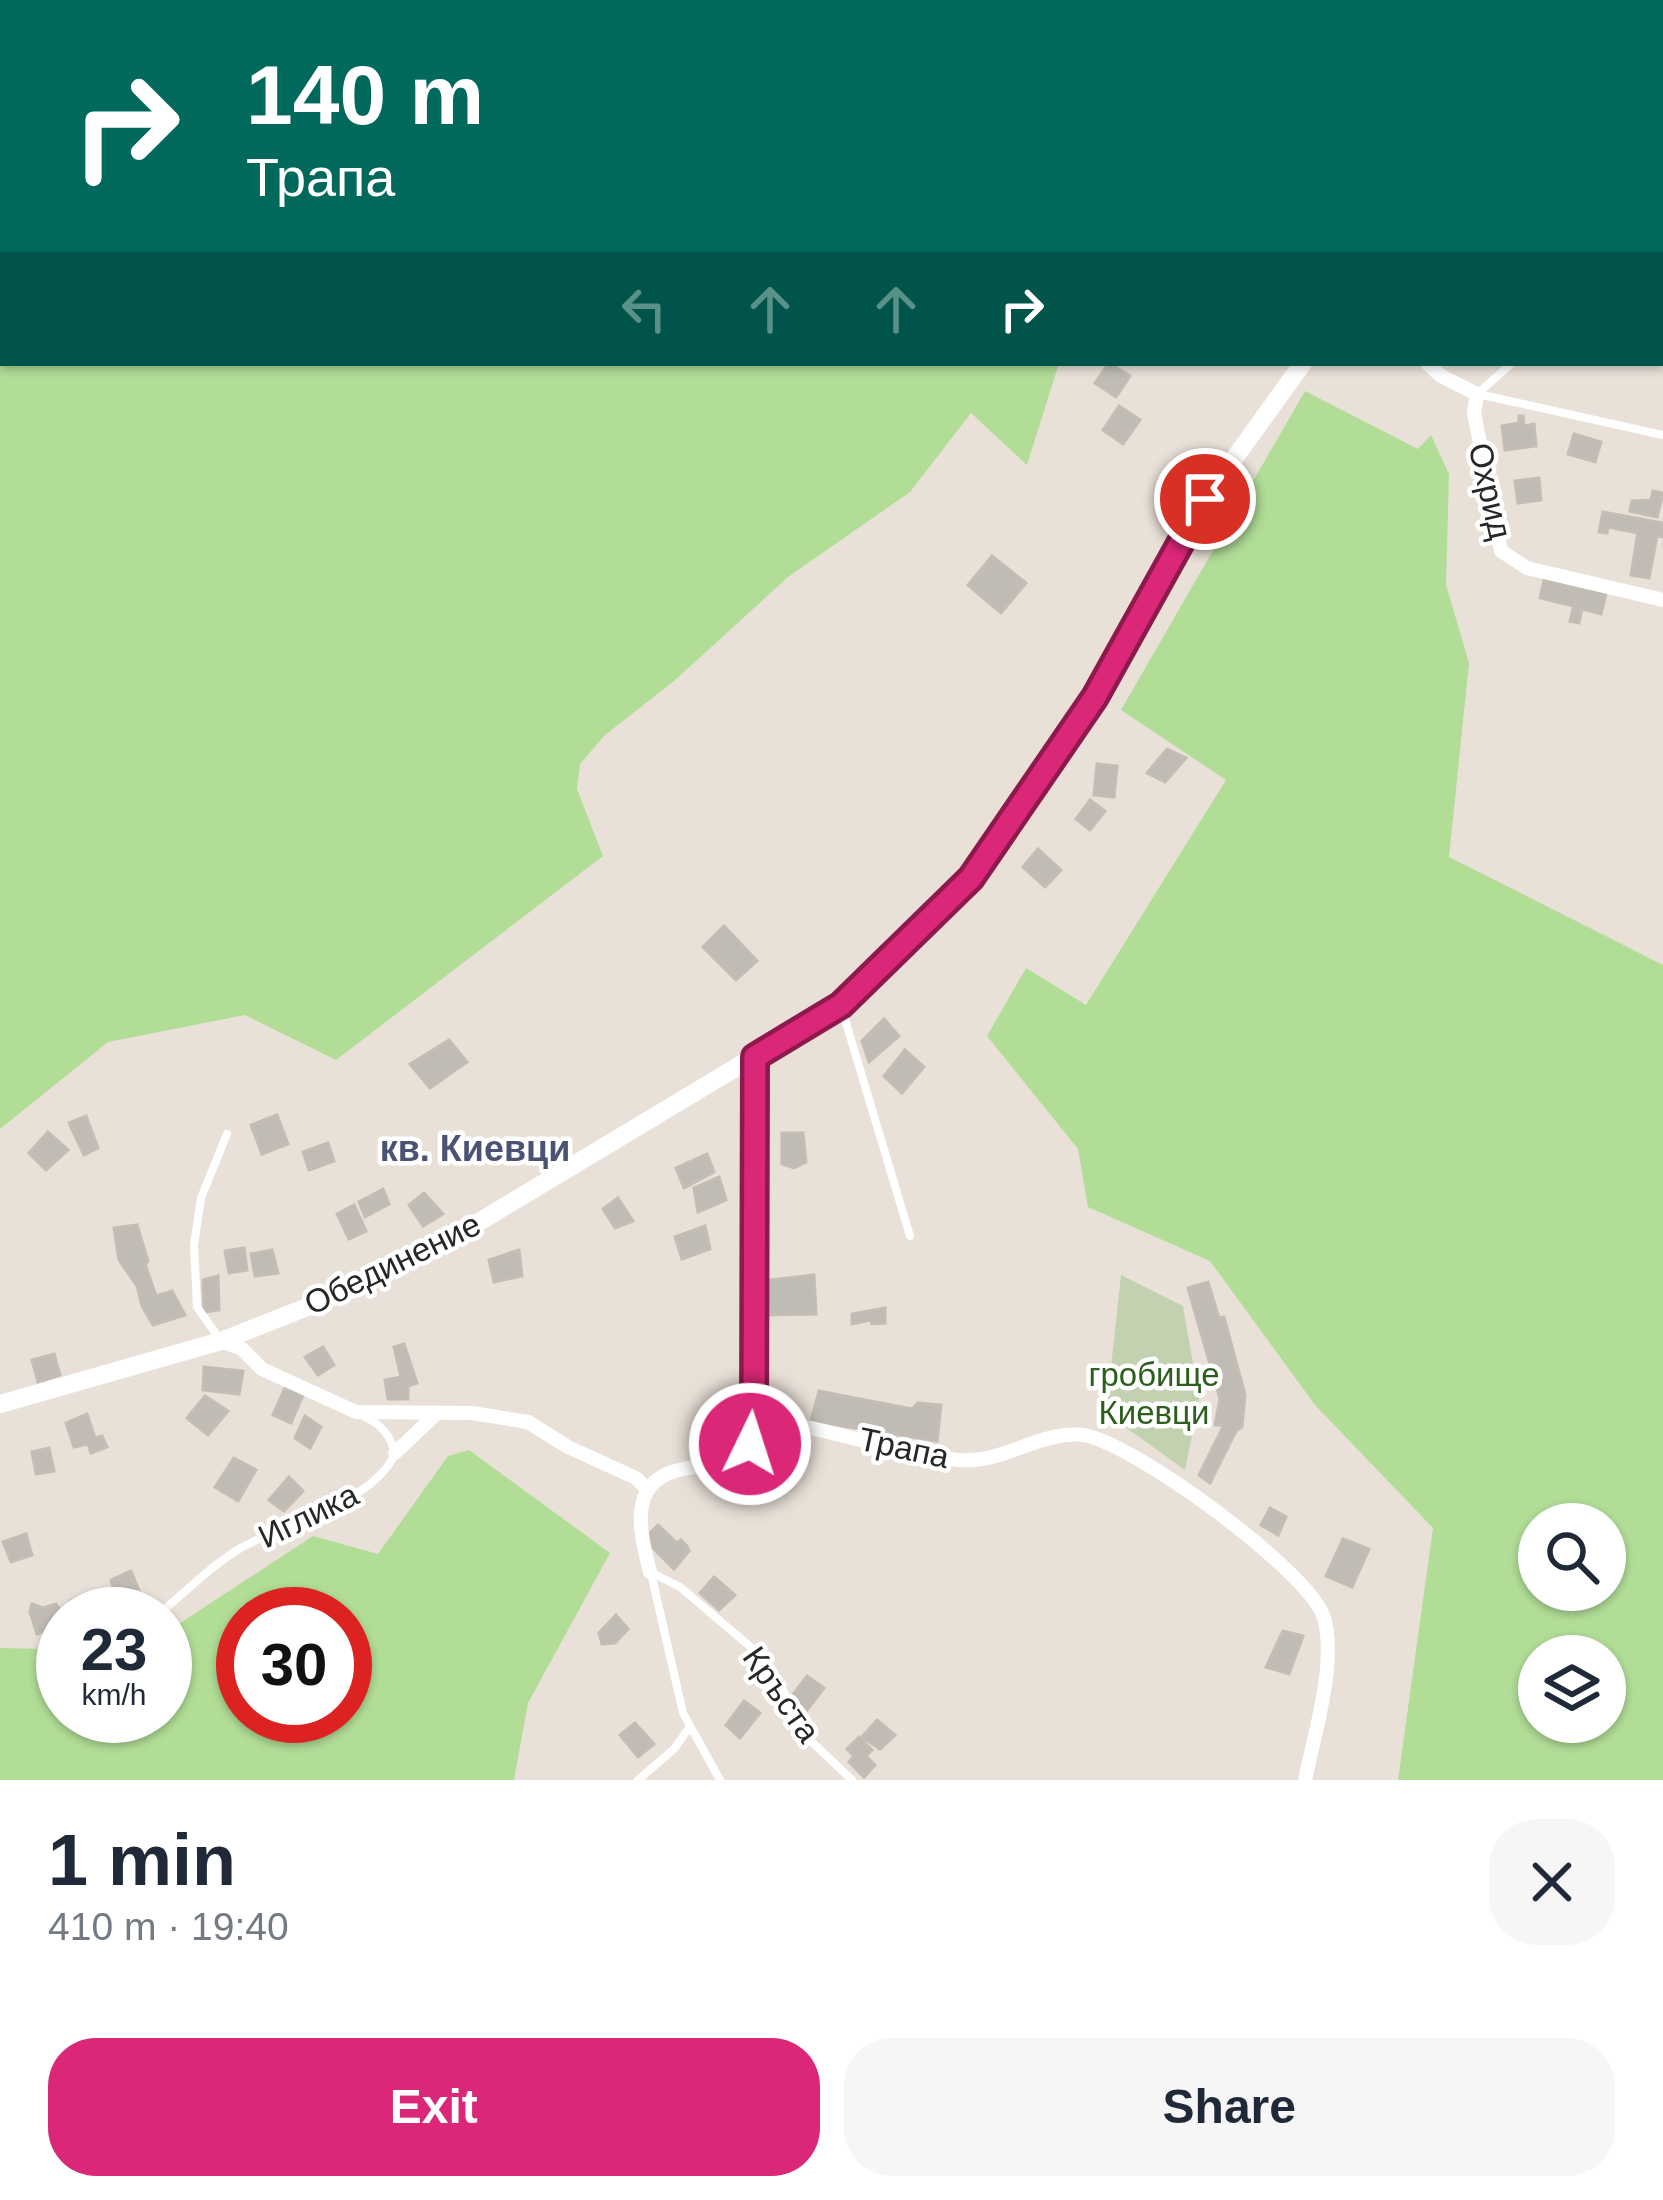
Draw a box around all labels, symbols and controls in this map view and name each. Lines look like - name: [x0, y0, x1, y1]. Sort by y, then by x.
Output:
- icon: right: [48, 48, 204, 204]
- text: 140 m: [246, 48, 484, 142]
- text: Трапа: [246, 147, 395, 207]
- icon: left: [611, 276, 677, 342]
- icon: ahead: [737, 276, 803, 342]
- icon: ahead: [863, 276, 929, 342]
- icon: right: [989, 276, 1055, 342]
- street label: Охрид: [1461, 439, 1520, 543]
- pin: [1154, 448, 1256, 550]
- icon: arrive: [1172, 466, 1238, 532]
- district label: кв. Киевци: [380, 1128, 570, 1169]
- street label: Обединение: [298, 1205, 486, 1322]
- park label: гробище Киевци: [1088, 1356, 1220, 1431]
- position arrow: [687, 1381, 813, 1507]
- street label: Трапа: [855, 1420, 953, 1475]
- street label: Иглика: [252, 1475, 365, 1555]
- map controls: [1518, 1503, 1626, 1743]
- button: search: [1518, 1503, 1626, 1611]
- speed limit sign: 30: [216, 1587, 372, 1743]
- text: 23: [81, 1616, 147, 1683]
- button: layers: [1518, 1635, 1626, 1743]
- street label: Кръста: [736, 1640, 828, 1750]
- text: km/h: [81, 1678, 147, 1711]
- button: close: [1489, 1819, 1615, 1945]
- text: 1 min: [48, 1820, 236, 1900]
- text: 410 m · 19:40: [48, 1905, 289, 1948]
- button: Exit: [48, 2038, 820, 2176]
- button: Share: [844, 2038, 1615, 2176]

